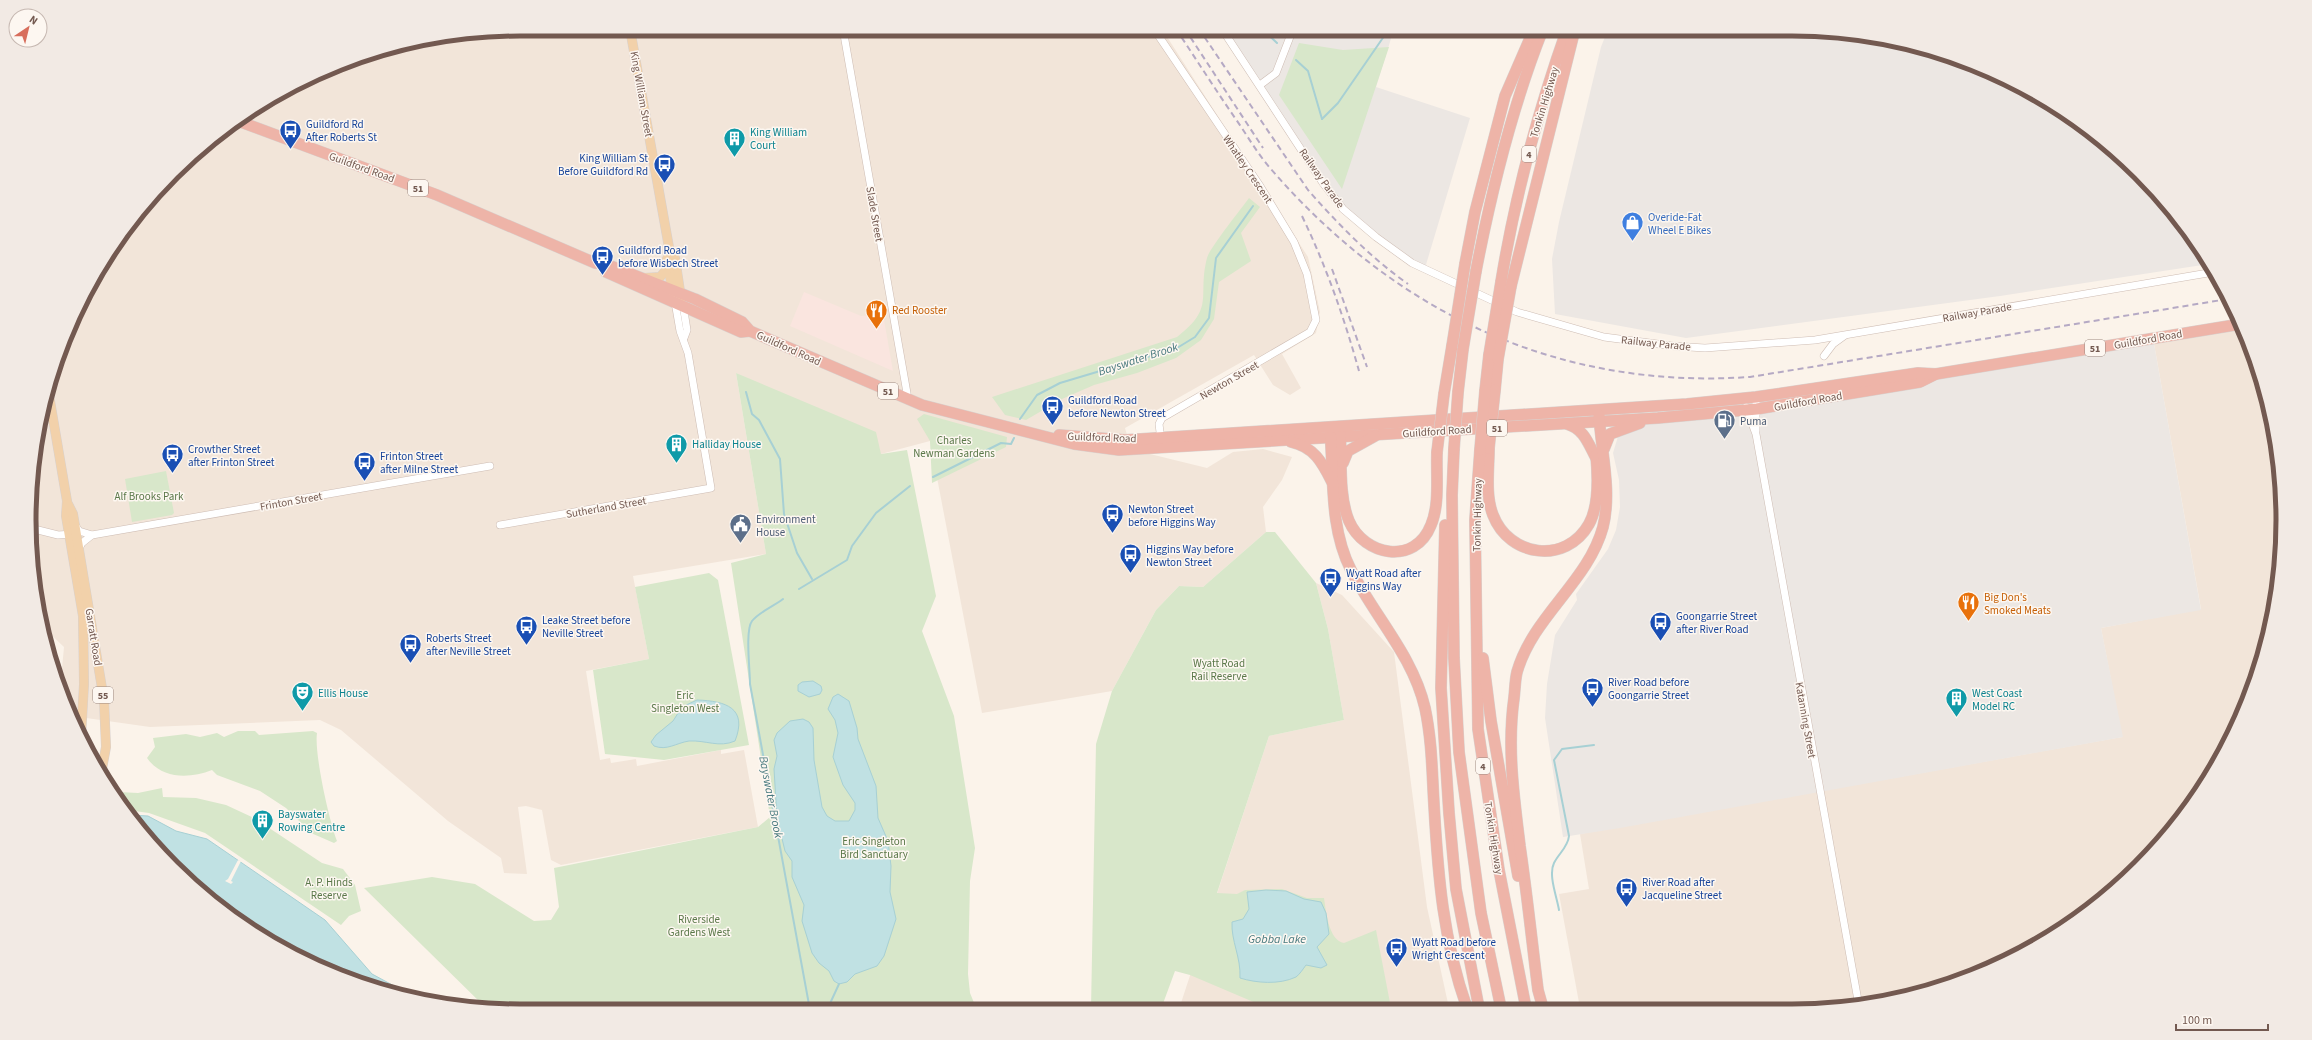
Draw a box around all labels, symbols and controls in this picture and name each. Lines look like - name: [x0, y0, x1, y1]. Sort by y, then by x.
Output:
- north arrow: [8, 8, 48, 48]
- text: N: [26, 12, 41, 28]
- street label: King William Street: [627, 50, 656, 138]
- street label: Tonkin Highway: [1527, 65, 1562, 139]
- bus stop icon: Guildford Rd After Roberts St: [277, 117, 303, 150]
- place label: Guildford Rd After Roberts St: [306, 117, 377, 145]
- building icon: King William Court: [722, 125, 748, 158]
- place label: King William Court: [750, 125, 807, 153]
- street label: Whatley Crescent: [1219, 132, 1276, 207]
- street label: Railway Parade: [1295, 145, 1348, 212]
- road number: 4: [1522, 146, 1536, 162]
- street label: Guildford Road: [327, 149, 397, 186]
- place label: King William St Before Guildford Rd: [558, 151, 648, 179]
- bus stop icon: King William St Before Guildford Rd: [651, 151, 677, 184]
- road number: 51: [408, 180, 428, 196]
- street label: Slade Street: [862, 185, 887, 243]
- shop icon: Overide-Fat Wheel E Bikes: [1619, 210, 1645, 243]
- place label: Overide-Fat Wheel E Bikes: [1648, 210, 1711, 238]
- bus stop icon: Guildford Road before Wisbech Street: [589, 243, 615, 276]
- place label: Guildford Road before Wisbech Street: [618, 243, 718, 271]
- restaurant icon: Red Rooster: [864, 297, 890, 330]
- street label: Railway Parade: [1941, 299, 2013, 326]
- place label: Red Rooster: [892, 303, 947, 318]
- street label: Guildford Road: [2113, 326, 2183, 353]
- street label: Guildford Road: [754, 328, 823, 369]
- street label: Railway Parade: [1620, 332, 1692, 355]
- water label: Bayswater Brook: [1096, 338, 1181, 380]
- road number: 51: [2085, 340, 2105, 356]
- street label: Newton Street: [1197, 357, 1262, 403]
- road number: 51: [878, 383, 898, 399]
- street label: Guildford Road: [1773, 388, 1843, 415]
- bus stop icon: Guildford Road before Newton Street: [1040, 393, 1066, 426]
- place label: Guildford Road before Newton Street: [1068, 393, 1166, 421]
- fuel station icon: Puma: [1711, 408, 1737, 441]
- place label: Puma: [1740, 414, 1767, 429]
- road number: 51: [1487, 420, 1507, 436]
- street label: Guildford Road: [1402, 422, 1472, 441]
- street label: Guildford Road: [1067, 429, 1137, 446]
- building icon: Halliday House: [663, 431, 689, 464]
- park label: Charles Newman Gardens: [913, 433, 995, 461]
- place label: Halliday House: [692, 437, 762, 452]
- bus stop icon: Crowther Street after Frinton Street: [159, 442, 185, 475]
- place label: Crowther Street after Frinton Street: [188, 442, 275, 470]
- bus stop icon: Frinton Street after Milne Street: [352, 449, 378, 482]
- place label: Frinton Street after Milne Street: [380, 449, 458, 477]
- street label: Tonkin Highway: [1469, 478, 1486, 552]
- park label: Alf Brooks Park: [114, 489, 184, 504]
- street label: Frinton Street: [259, 489, 324, 514]
- street label: Sutherland Street: [565, 493, 648, 522]
- bus stop icon: Newton Street before Higgins Way: [1099, 502, 1125, 535]
- place label: Newton Street before Higgins Way: [1128, 502, 1216, 530]
- public building icon: Environment House: [727, 512, 753, 545]
- place label: Environment House: [756, 512, 816, 540]
- bus stop icon: Higgins Way before Newton Street: [1117, 542, 1143, 575]
- place label: Higgins Way before Newton Street: [1146, 542, 1234, 570]
- bus stop icon: Wyatt Road after Higgins Way: [1318, 566, 1344, 599]
- place label: Wyatt Road after Higgins Way: [1346, 566, 1422, 594]
- restaurant icon: Big Don's Smoked Meats: [1955, 590, 1981, 623]
- place label: Big Don's Smoked Meats: [1984, 590, 2051, 618]
- street label: Garratt Road: [82, 607, 105, 667]
- bus stop icon: Goongarrie Street after River Road: [1648, 609, 1674, 642]
- place label: Goongarrie Street after River Road: [1676, 609, 1757, 637]
- bus stop icon: Leake Street before Neville Street: [514, 613, 540, 646]
- place label: Leake Street before Neville Street: [542, 613, 631, 641]
- bus stop icon: Roberts Street after Neville Street: [398, 631, 424, 664]
- place label: Roberts Street after Neville Street: [426, 631, 511, 659]
- park label: Wyatt Road Rail Reserve: [1191, 656, 1247, 684]
- bus stop icon: River Road before Goongarrie Street: [1579, 675, 1605, 708]
- place label: River Road before Goongarrie Street: [1608, 675, 1690, 703]
- theatre icon: Ellis House: [290, 680, 316, 713]
- street label: Katanning Street: [1791, 681, 1820, 760]
- place label: Ellis House: [318, 686, 369, 701]
- building icon: West Coast Model RC: [1944, 686, 1970, 719]
- place label: West Coast Model RC: [1972, 686, 2022, 714]
- road number: 55: [93, 687, 113, 703]
- park label: Eric Singleton West: [651, 688, 719, 716]
- water label: Bayswater Brook: [754, 755, 787, 840]
- road number: 4: [1476, 758, 1490, 774]
- street label: Tonkin Highway: [1480, 801, 1507, 876]
- building icon: Bayswater Rowing Centre: [250, 807, 276, 840]
- place label: Bayswater Rowing Centre: [278, 807, 346, 835]
- park label: Eric Singleton Bird Sanctuary: [840, 834, 908, 862]
- park label: A. P. Hinds Reserve: [305, 875, 353, 903]
- bus stop icon: River Road after Jacqueline Street: [1613, 875, 1639, 908]
- place label: River Road after Jacqueline Street: [1642, 875, 1722, 903]
- park label: Riverside Gardens West: [668, 912, 731, 940]
- water label: Gobba Lake: [1248, 931, 1306, 948]
- bus stop icon: Wyatt Road before Wright Crescent: [1383, 935, 1409, 968]
- place label: Wyatt Road before Wright Crescent: [1412, 935, 1496, 963]
- scale bar: [2176, 1006, 2268, 1032]
- text: 100 m: [2182, 1012, 2212, 1029]

